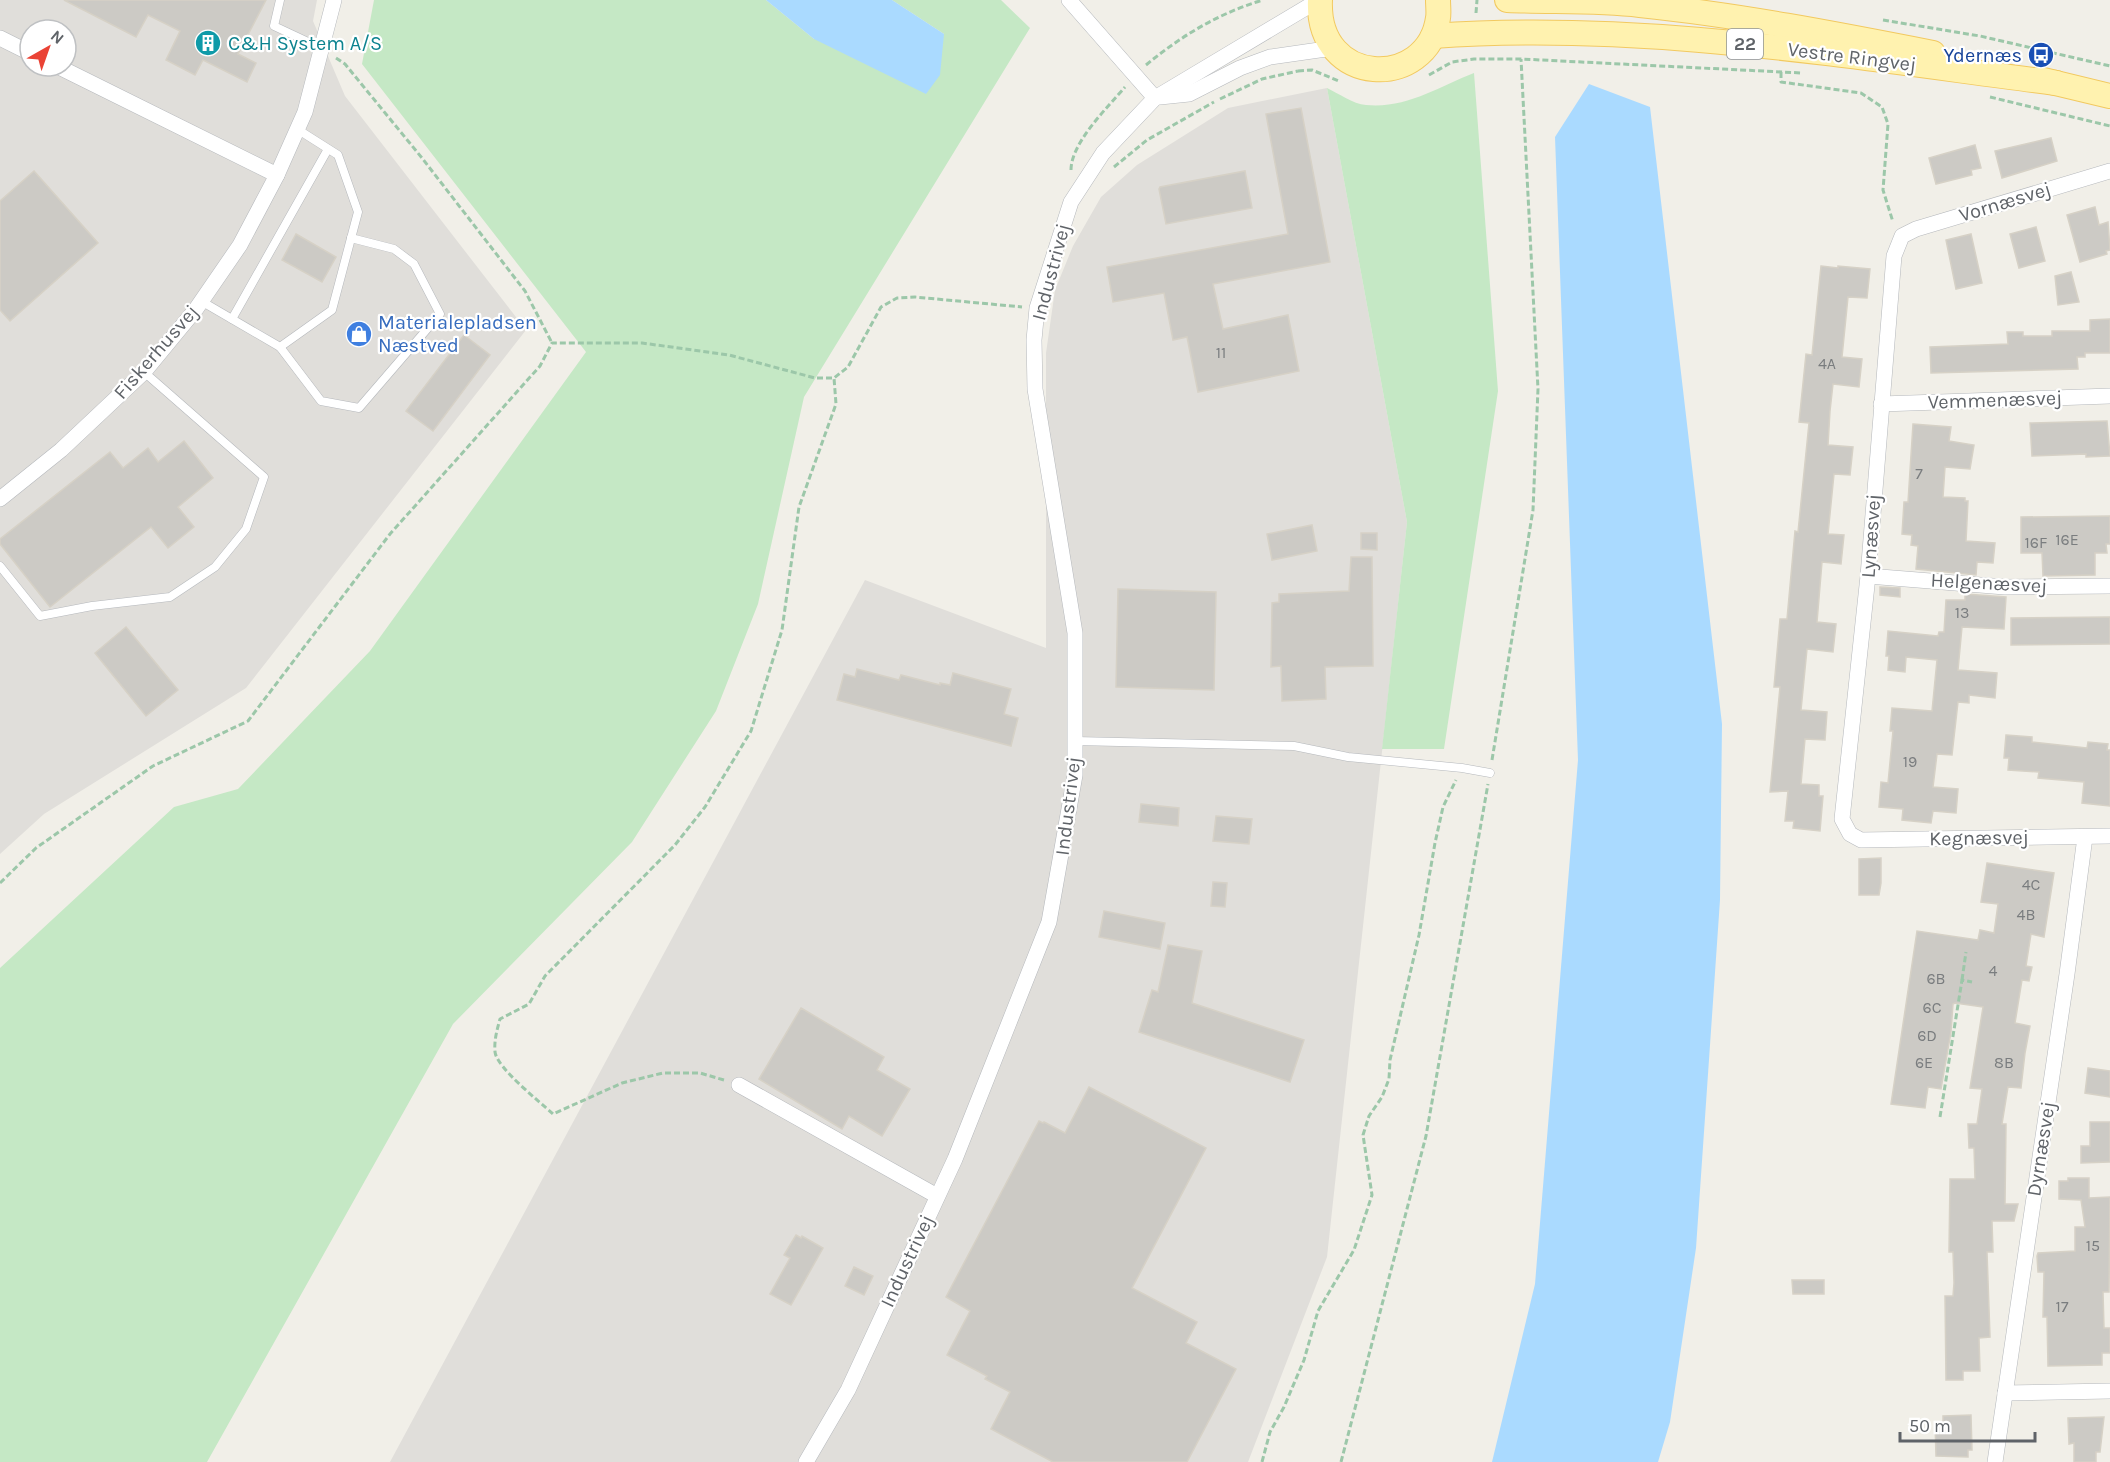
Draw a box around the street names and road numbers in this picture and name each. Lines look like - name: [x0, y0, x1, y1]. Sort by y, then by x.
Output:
- road number: 22: [1727, 29, 1763, 59]
- street label: Vestre Ringvej: [1786, 38, 1918, 76]
- street label: Vornæsvej: [1956, 177, 2054, 227]
- street label: Industrivej: [1027, 221, 1075, 323]
- street label: Fiskerhusvej: [109, 300, 203, 404]
- street label: Vemmenæsvej: [1927, 386, 2063, 414]
- street label: Lynæsvej: [1857, 493, 1885, 579]
- street label: Helgenæsvej: [1930, 568, 2048, 598]
- street label: Industrivej: [1051, 755, 1085, 857]
- street label: Kegnæsvej: [1929, 826, 2029, 850]
- street label: Dyrnæsvej: [2022, 1100, 2060, 1198]
- street label: Industrivej: [876, 1211, 938, 1311]

